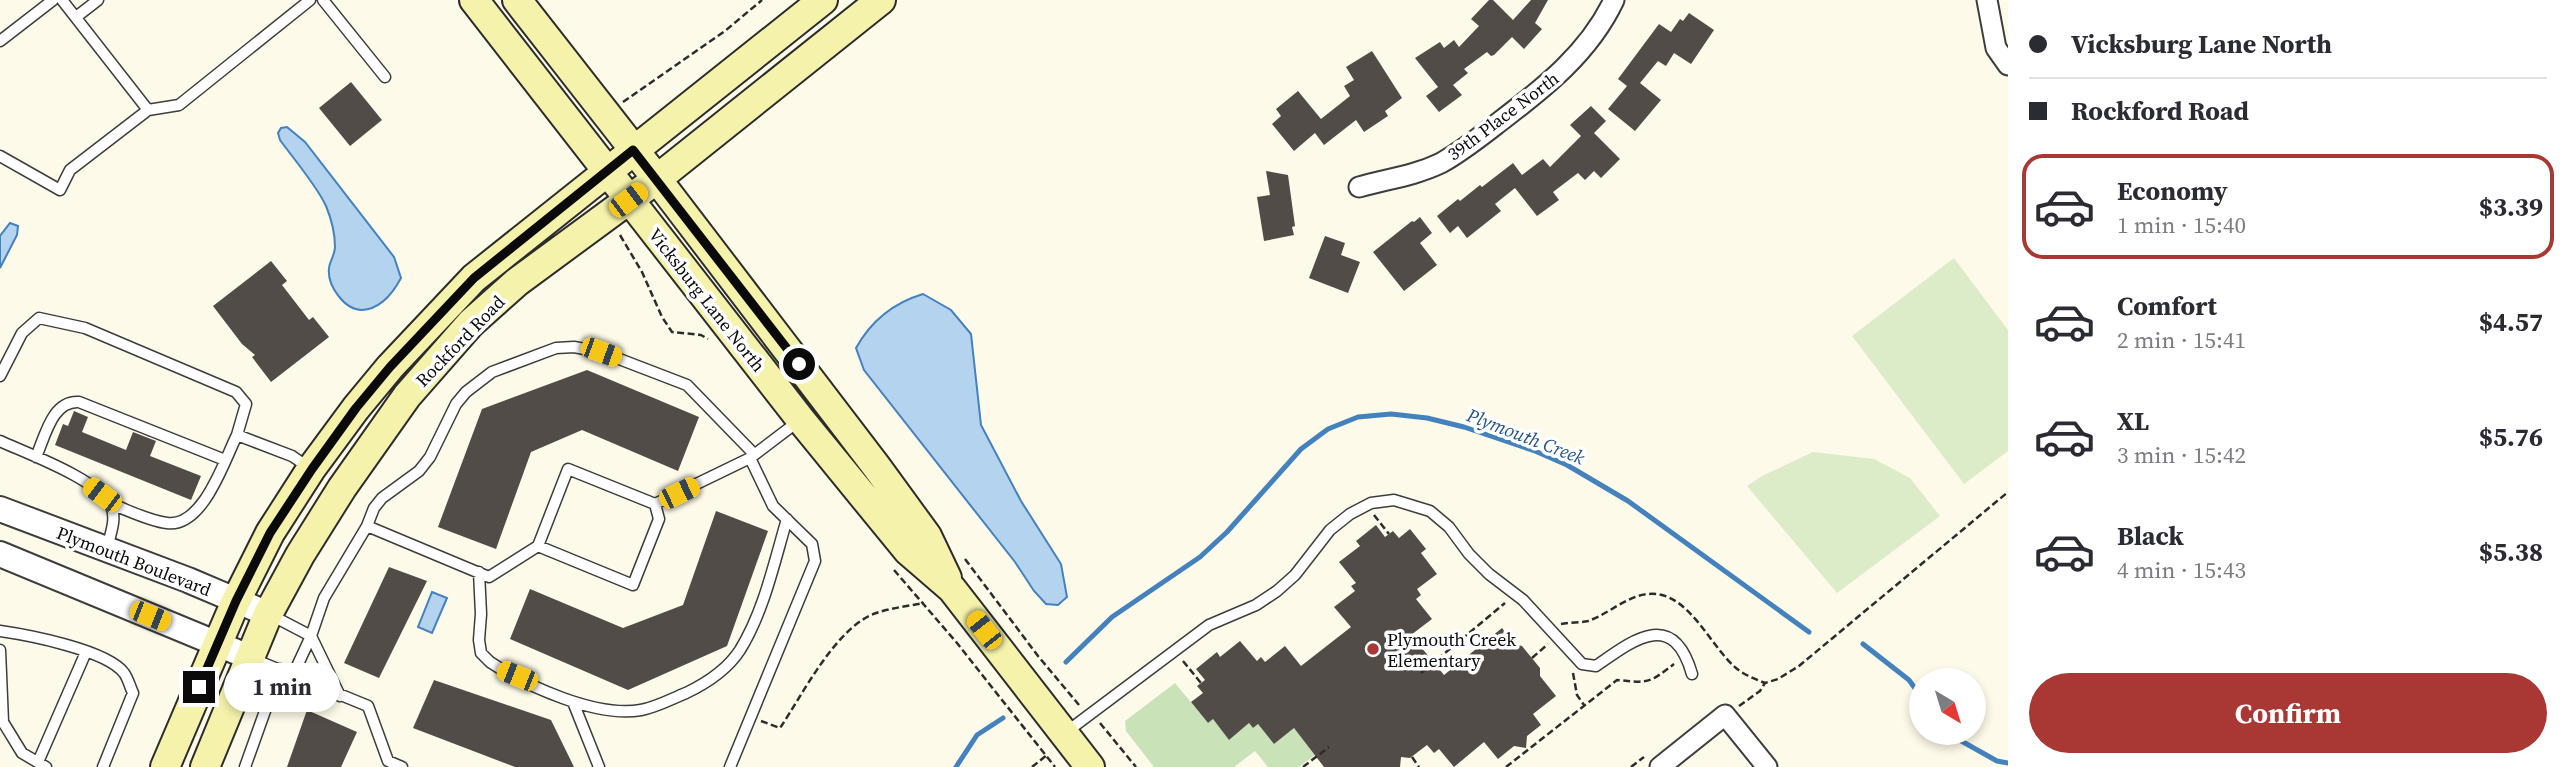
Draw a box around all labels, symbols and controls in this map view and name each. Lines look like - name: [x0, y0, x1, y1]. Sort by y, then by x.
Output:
- text: Vicksburg Lane North: [2071, 26, 2332, 62]
- street label: 39th Place North: [1442, 66, 1564, 166]
- text: Rockford Road: [2071, 93, 2249, 129]
- text: Economy: [2117, 173, 2228, 209]
- icon: car: [2033, 175, 2096, 238]
- car: [605, 179, 652, 221]
- text: $3.39: [2479, 189, 2543, 225]
- text: 1 min · 15:40: [2117, 209, 2246, 241]
- street label: Vicksburg Lane North: [643, 223, 771, 377]
- text: Comfort: [2117, 288, 2217, 324]
- street label: Rockford Road: [410, 290, 510, 392]
- icon: car: [2033, 290, 2096, 353]
- text: $4.57: [2479, 304, 2543, 340]
- text: 2 min · 15:41: [2117, 324, 2246, 356]
- car: [578, 335, 625, 369]
- route start: [783, 348, 815, 380]
- water label: Plymouth Creek: [1462, 401, 1589, 470]
- text: XL: [2117, 403, 2149, 439]
- icon: car: [2033, 405, 2096, 468]
- text: $5.76: [2479, 419, 2543, 455]
- text: 3 min · 15:42: [2117, 439, 2246, 471]
- car: [79, 474, 126, 516]
- car: [656, 474, 703, 512]
- text: Black: [2117, 518, 2184, 554]
- street label: Plymouth Boulevard: [53, 520, 215, 602]
- icon: car: [2033, 520, 2096, 583]
- text: $5.38: [2479, 534, 2543, 570]
- text: 4 min · 15:43: [2117, 554, 2246, 586]
- car: [127, 598, 174, 634]
- car: [963, 607, 1006, 653]
- place label: Plymouth Creek Elementary: [1387, 627, 1516, 673]
- marker: Plymouth Creek Elementary: [1365, 641, 1381, 657]
- car: [494, 658, 541, 694]
- callout: 1 min: [224, 662, 339, 712]
- north arrow: [1909, 668, 1986, 746]
- map controls: [1909, 668, 1986, 745]
- route end: [183, 671, 215, 703]
- text: 1 min: [252, 671, 312, 703]
- button: Confirm: [2029, 673, 2547, 753]

